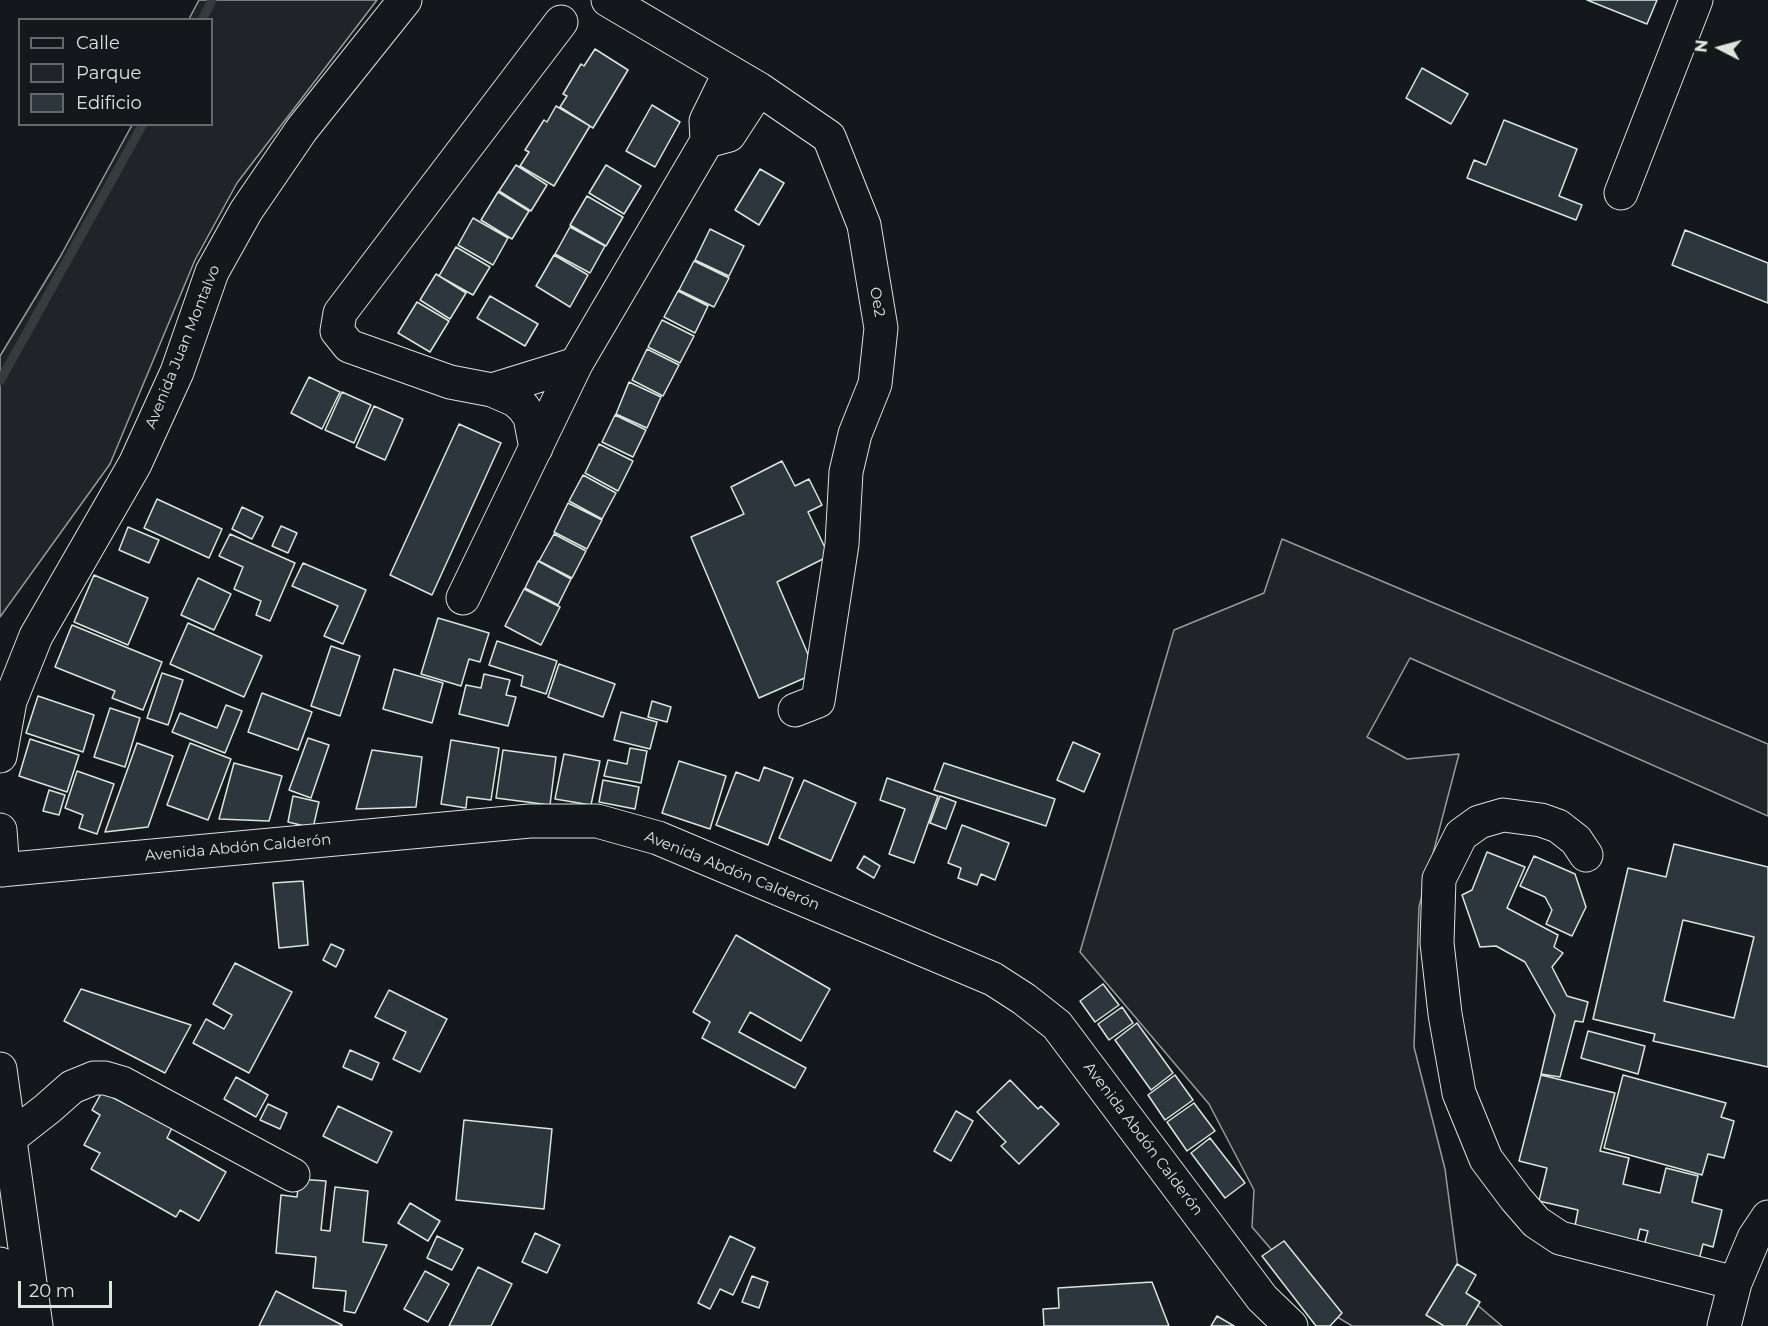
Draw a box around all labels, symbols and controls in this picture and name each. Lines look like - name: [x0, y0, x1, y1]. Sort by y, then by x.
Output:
- legend: [18, 18, 213, 126]
- north arrow: [1690, 18, 1750, 78]
- text: Calle: [76, 32, 120, 54]
- text: N: [1691, 39, 1712, 53]
- text: Parque: [76, 62, 141, 84]
- text: Edificio: [76, 92, 142, 114]
- street label: Avenida Juan Montalvo: [142, 263, 224, 431]
- street label: Oe2: [866, 286, 888, 318]
- street label: Avenida Abdón Calderón: [642, 828, 822, 914]
- street label: Avenida Abdón Calderón: [144, 831, 332, 865]
- street label: Avenida Abdón Calderón: [1080, 1059, 1206, 1219]
- scale bar: [21, 1269, 116, 1307]
- text: 20 m: [29, 1280, 75, 1302]

